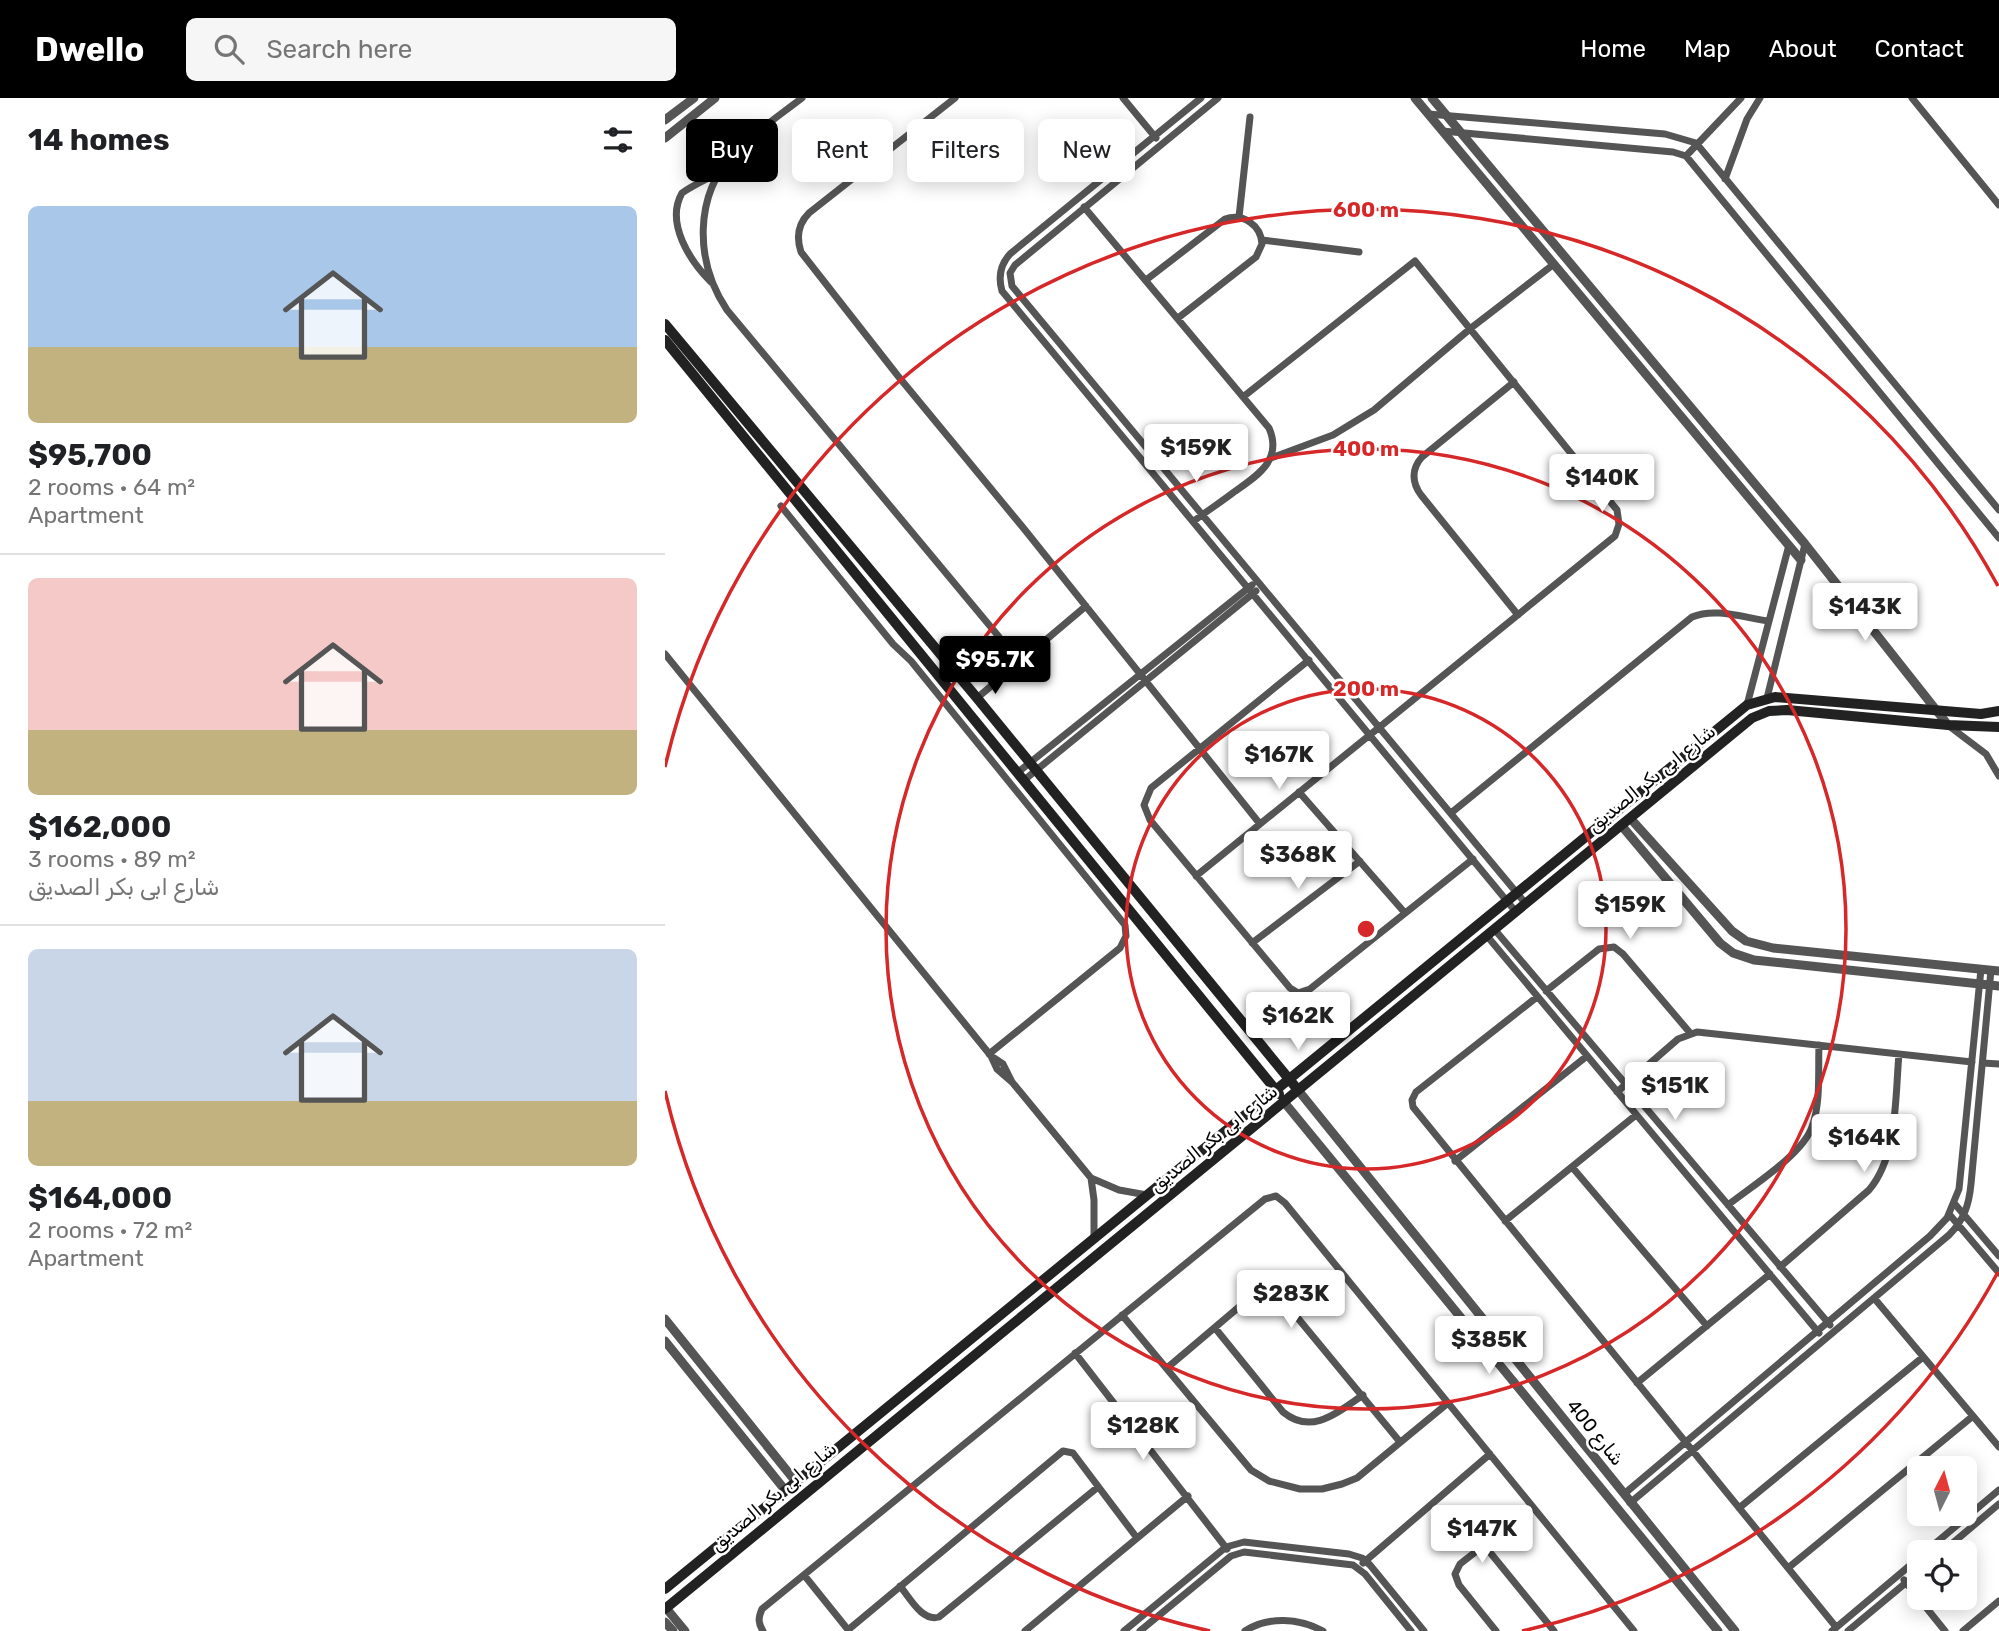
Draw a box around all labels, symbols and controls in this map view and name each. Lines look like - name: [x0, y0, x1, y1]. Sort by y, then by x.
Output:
- search box: [186, 18, 676, 81]
- text: Dwello: [35, 30, 144, 69]
- icon: search: [210, 30, 248, 68]
- text: Search here: [266, 34, 412, 65]
- text: Home: [1580, 35, 1646, 63]
- text: Map: [1684, 35, 1731, 63]
- text: About: [1769, 35, 1837, 63]
- text: Contact: [1875, 35, 1964, 63]
- chip: Buy: [686, 119, 778, 182]
- chip: Rent: [792, 119, 893, 182]
- chip: Filters: [907, 119, 1024, 182]
- chip: New: [1038, 119, 1135, 182]
- icon: filters: [599, 121, 637, 159]
- text: 14 homes: [28, 122, 170, 158]
- text: 600 m: [1333, 197, 1399, 222]
- icon: home: [270, 252, 396, 378]
- pin: $159K: [1147, 424, 1245, 484]
- text: $159K: [1160, 433, 1232, 461]
- text: 400 m: [1333, 436, 1399, 461]
- text: $95,700: [28, 437, 152, 473]
- pin: $140K: [1553, 454, 1651, 514]
- text: $140K: [1565, 463, 1639, 491]
- text: 2 rooms · 64 m²: [28, 473, 195, 501]
- text: Apartment: [28, 501, 144, 529]
- pin: $143K: [1816, 584, 1914, 643]
- text: $143K: [1829, 592, 1901, 620]
- icon: home: [270, 624, 396, 750]
- pin: $95.7K: [938, 636, 1052, 696]
- text: $95.7K: [955, 645, 1035, 673]
- text: 200 m: [1333, 676, 1399, 701]
- street label: شارع ابى بكر الصديق: [1583, 720, 1721, 839]
- pin: $167K: [1230, 732, 1328, 791]
- text: $167K: [1244, 740, 1314, 768]
- text: $162,000: [28, 809, 171, 845]
- pin: $368K: [1249, 832, 1347, 891]
- text: $368K: [1260, 840, 1336, 868]
- text: 3 rooms · 89 m²: [28, 845, 196, 873]
- text: شارع ابى بكر الصديق: [28, 873, 219, 901]
- pin: $159K: [1581, 882, 1679, 941]
- text: $159K: [1594, 890, 1666, 918]
- centre of rings: [1354, 917, 1378, 941]
- pin: $162K: [1249, 992, 1347, 1052]
- icon: home: [270, 995, 396, 1121]
- text: $162K: [1262, 1001, 1334, 1029]
- pin: $151K: [1626, 1062, 1724, 1122]
- text: $151K: [1641, 1071, 1709, 1099]
- street label: شارع ابى بكر الصديق: [1145, 1080, 1283, 1199]
- pin: $164K: [1815, 1114, 1913, 1174]
- text: $164K: [1828, 1123, 1900, 1151]
- text: $164,000: [28, 1180, 172, 1216]
- text: 2 rooms · 72 m²: [28, 1216, 192, 1244]
- text: Apartment: [28, 1244, 144, 1272]
- pin: $283K: [1242, 1270, 1340, 1330]
- text: $283K: [1253, 1279, 1329, 1307]
- pin: $385K: [1440, 1316, 1538, 1376]
- text: $385K: [1451, 1325, 1527, 1353]
- street label: شارع 400: [1560, 1395, 1629, 1471]
- pin: $128K: [1094, 1402, 1192, 1462]
- text: $128K: [1107, 1411, 1179, 1439]
- street label: شارع ابى بكر الصديق: [705, 1437, 843, 1558]
- north arrow: [1907, 1456, 1977, 1526]
- map controls: [1907, 1456, 1977, 1610]
- pin: $147K: [1433, 1506, 1531, 1565]
- text: $147K: [1447, 1514, 1517, 1542]
- button: locate: [1907, 1540, 1977, 1610]

